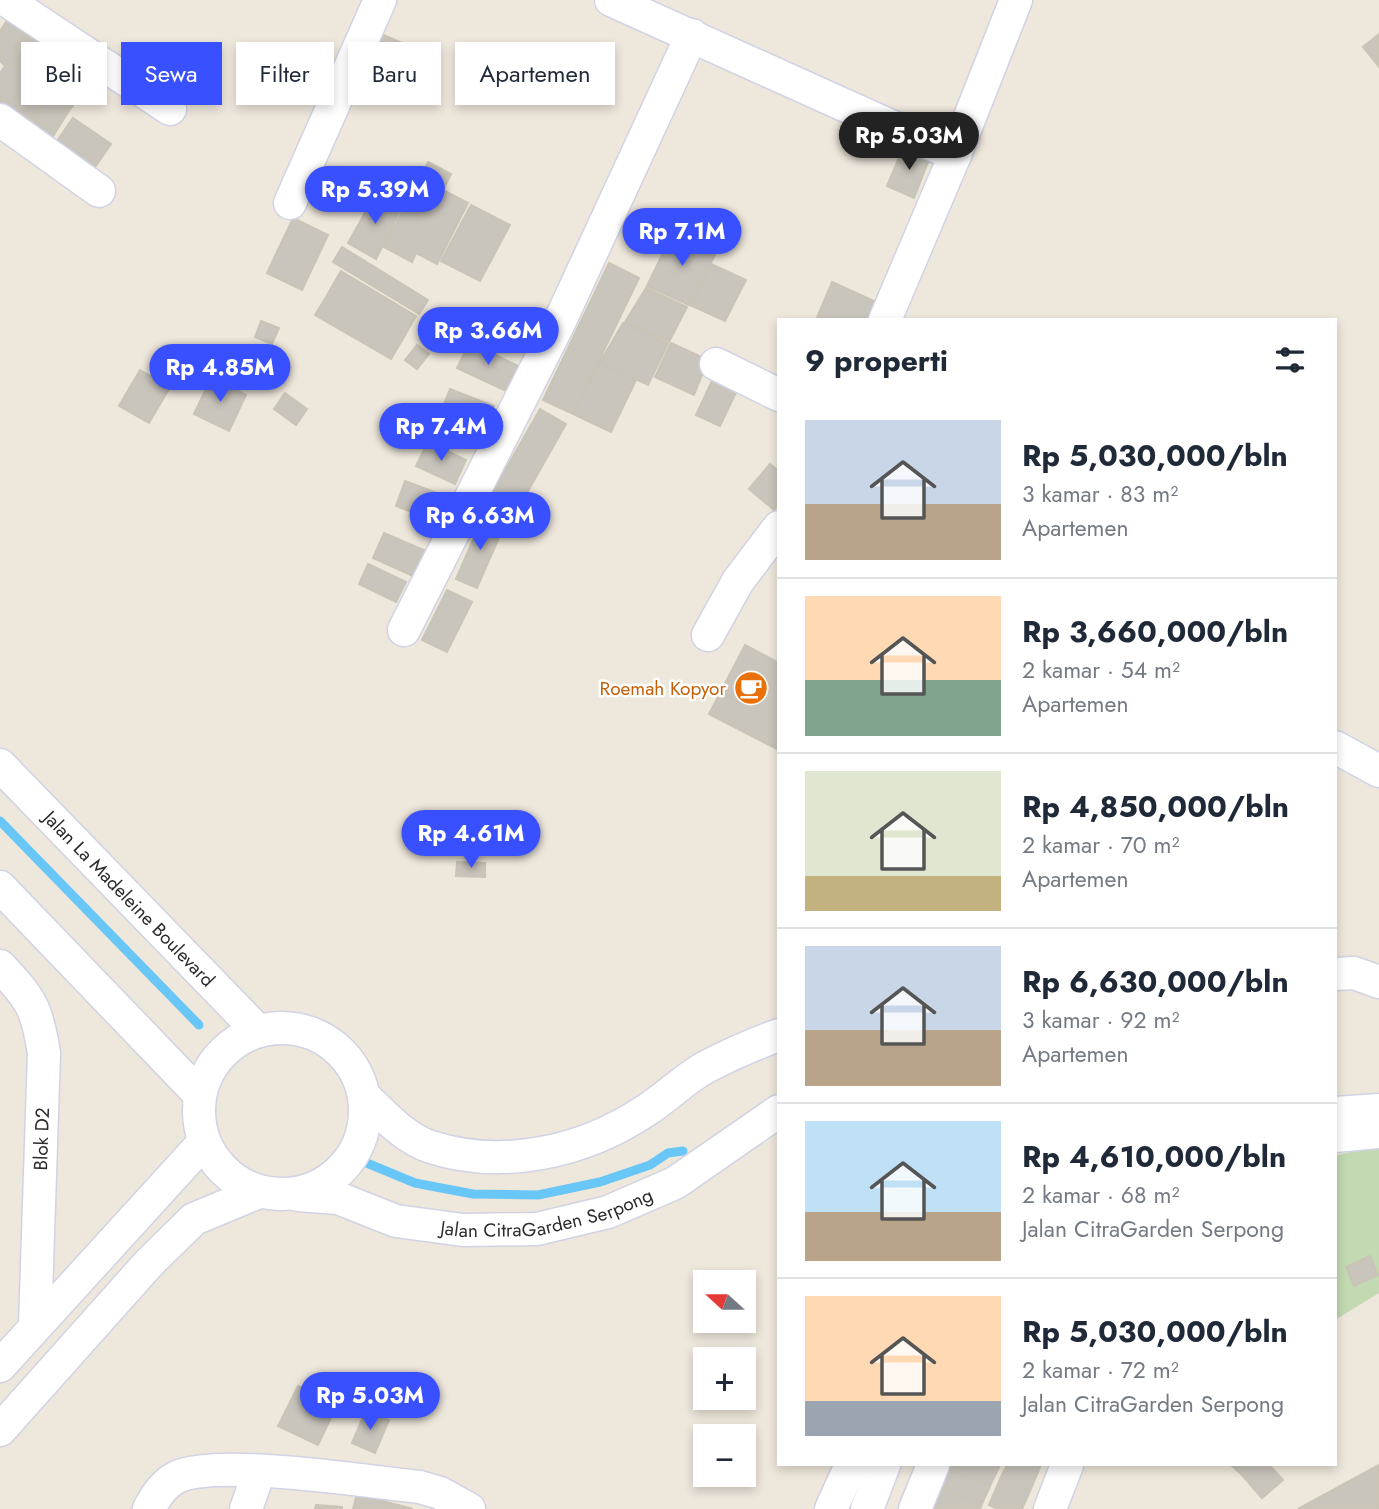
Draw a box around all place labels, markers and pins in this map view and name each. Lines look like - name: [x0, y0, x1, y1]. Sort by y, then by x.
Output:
- pin: Rp 5.03M: [837, 113, 981, 172]
- pin: Rp 5.39M: [303, 166, 447, 226]
- pin: Rp 7.1M: [617, 208, 747, 268]
- pin: Rp 3.66M: [416, 308, 560, 367]
- pin: Rp 4.85M: [148, 344, 292, 404]
- pin: Rp 7.4M: [376, 404, 506, 463]
- pin: Rp 6.63M: [408, 492, 552, 552]
- cafe icon: Roemah Kopyor: [732, 669, 770, 707]
- place label: Roemah Kopyor: [600, 675, 726, 702]
- pin: Rp 4.61M: [399, 810, 543, 870]
- pin: Rp 5.03M: [298, 1372, 442, 1432]

